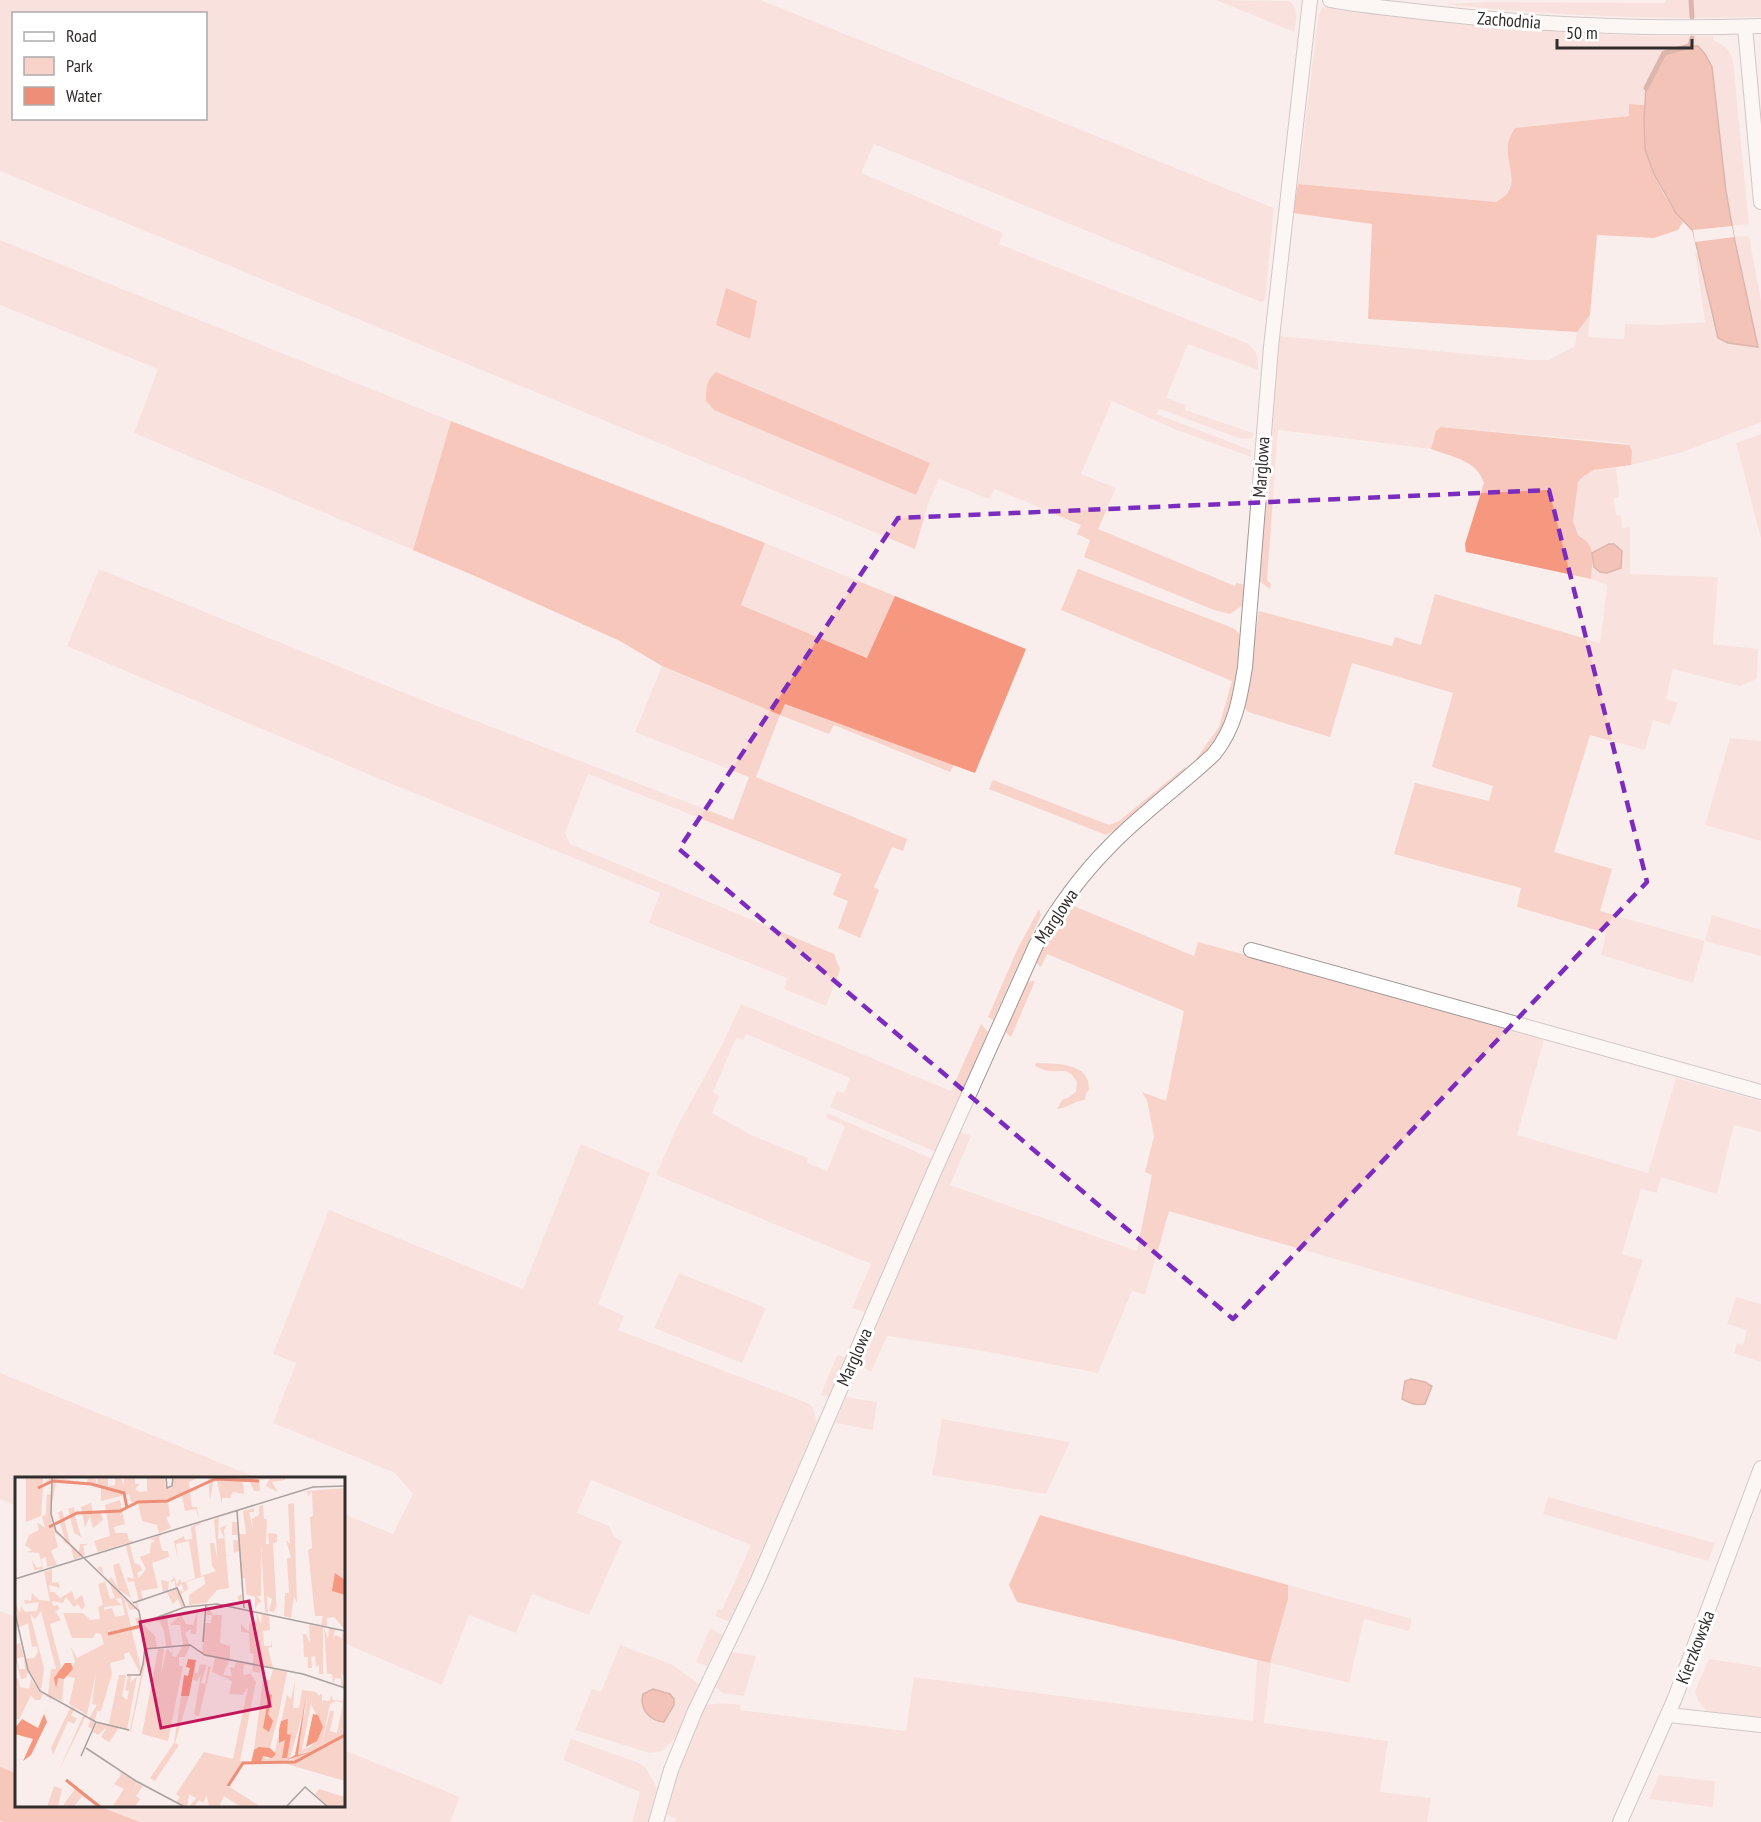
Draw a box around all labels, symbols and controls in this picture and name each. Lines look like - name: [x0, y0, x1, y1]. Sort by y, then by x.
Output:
- street label: Zachodnia: [1476, 6, 1542, 34]
- legend: [12, 12, 207, 120]
- scale bar: [1557, 12, 1692, 50]
- text: 50 m: [1566, 21, 1598, 44]
- text: Road: [66, 24, 97, 47]
- text: Park: [66, 54, 93, 77]
- text: Water: [66, 84, 102, 107]
- street label: Marglowa: [1247, 436, 1275, 498]
- street label: Marglowa: [1029, 884, 1083, 948]
- street label: Marglowa: [831, 1324, 877, 1390]
- inset map: [15, 1477, 345, 1807]
- street label: Kierzkowska: [1670, 1607, 1720, 1687]

